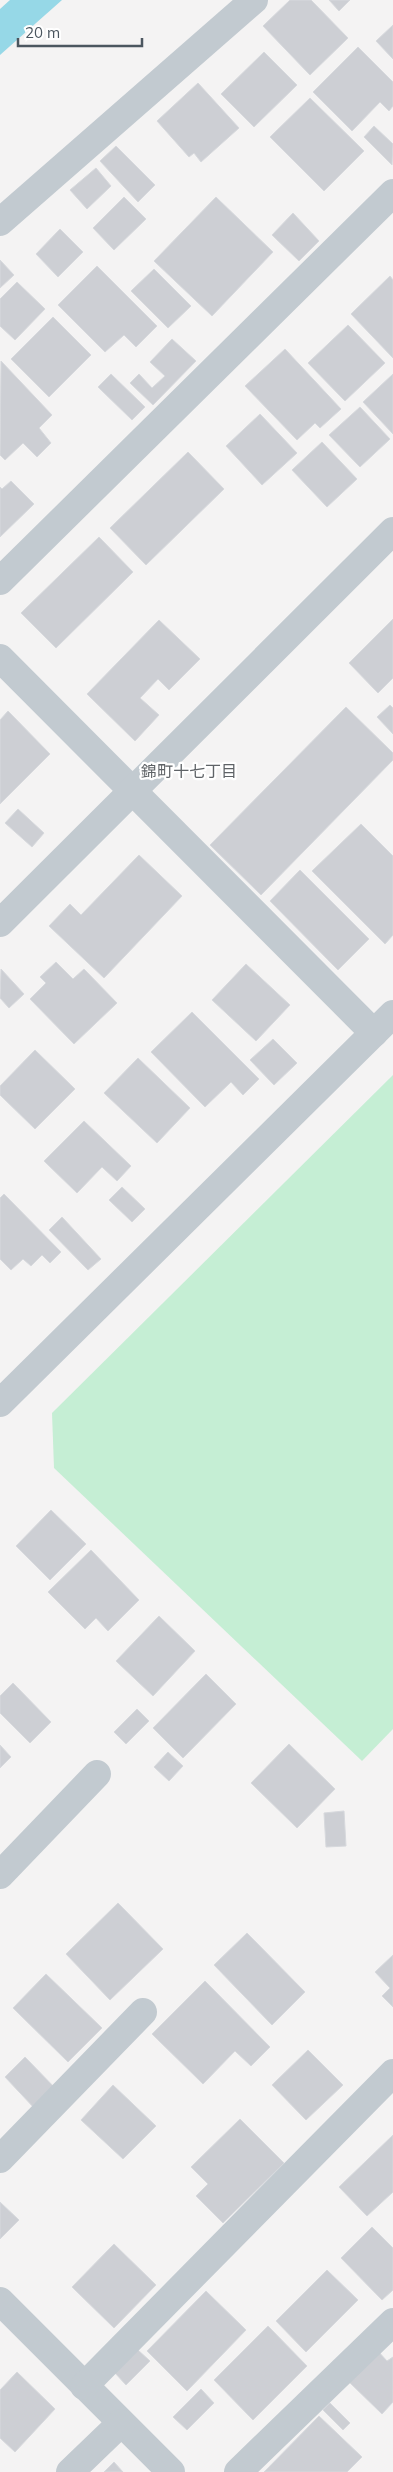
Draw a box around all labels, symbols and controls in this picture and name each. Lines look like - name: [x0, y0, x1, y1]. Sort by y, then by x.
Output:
- scale bar: [18, 15, 141, 47]
- text: 20 m: [25, 23, 60, 42]
- district label: 錦町十七丁目: [141, 761, 237, 781]

